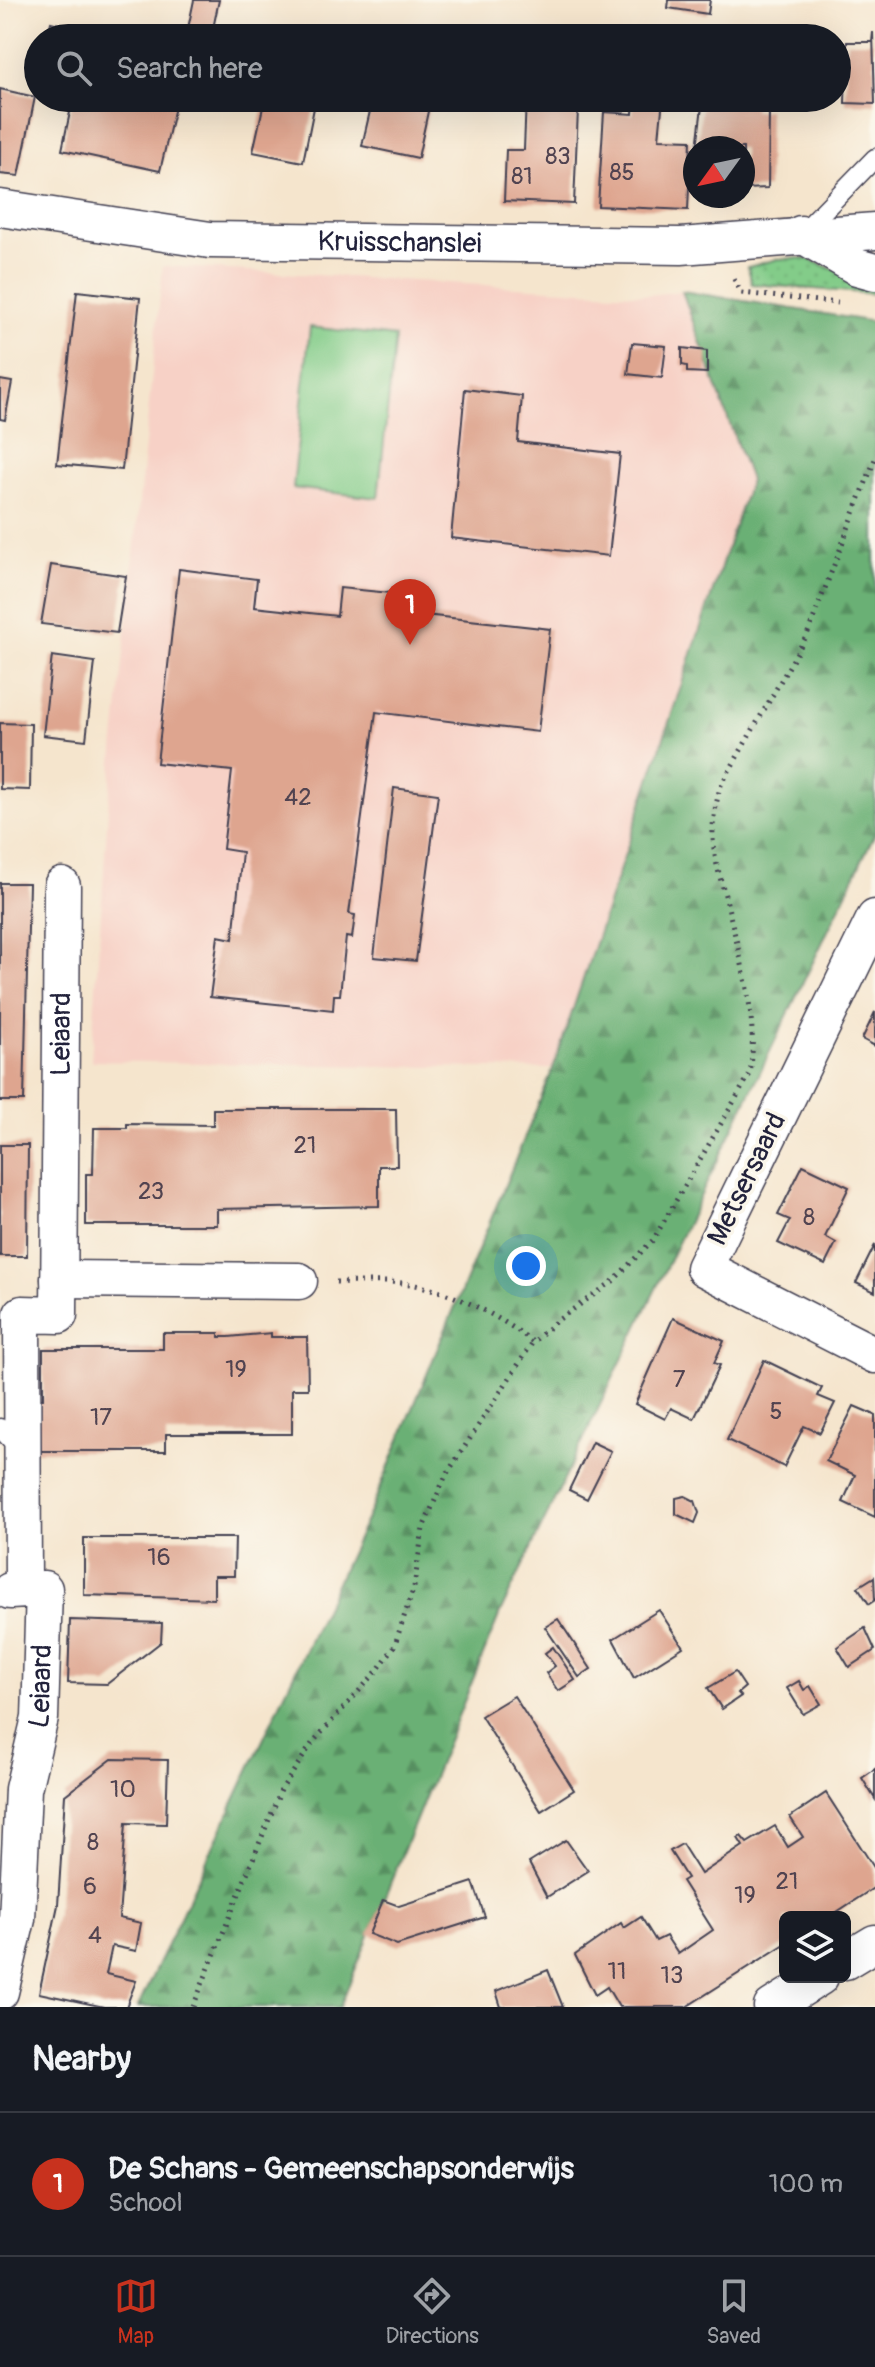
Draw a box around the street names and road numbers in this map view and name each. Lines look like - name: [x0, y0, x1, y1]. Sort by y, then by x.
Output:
- street label: Kruisschanslei: [317, 224, 482, 261]
- street label: Leiaard: [43, 992, 79, 1076]
- street label: Metsersaard: [700, 1107, 794, 1251]
- street label: Leiaard: [21, 1644, 60, 1732]

